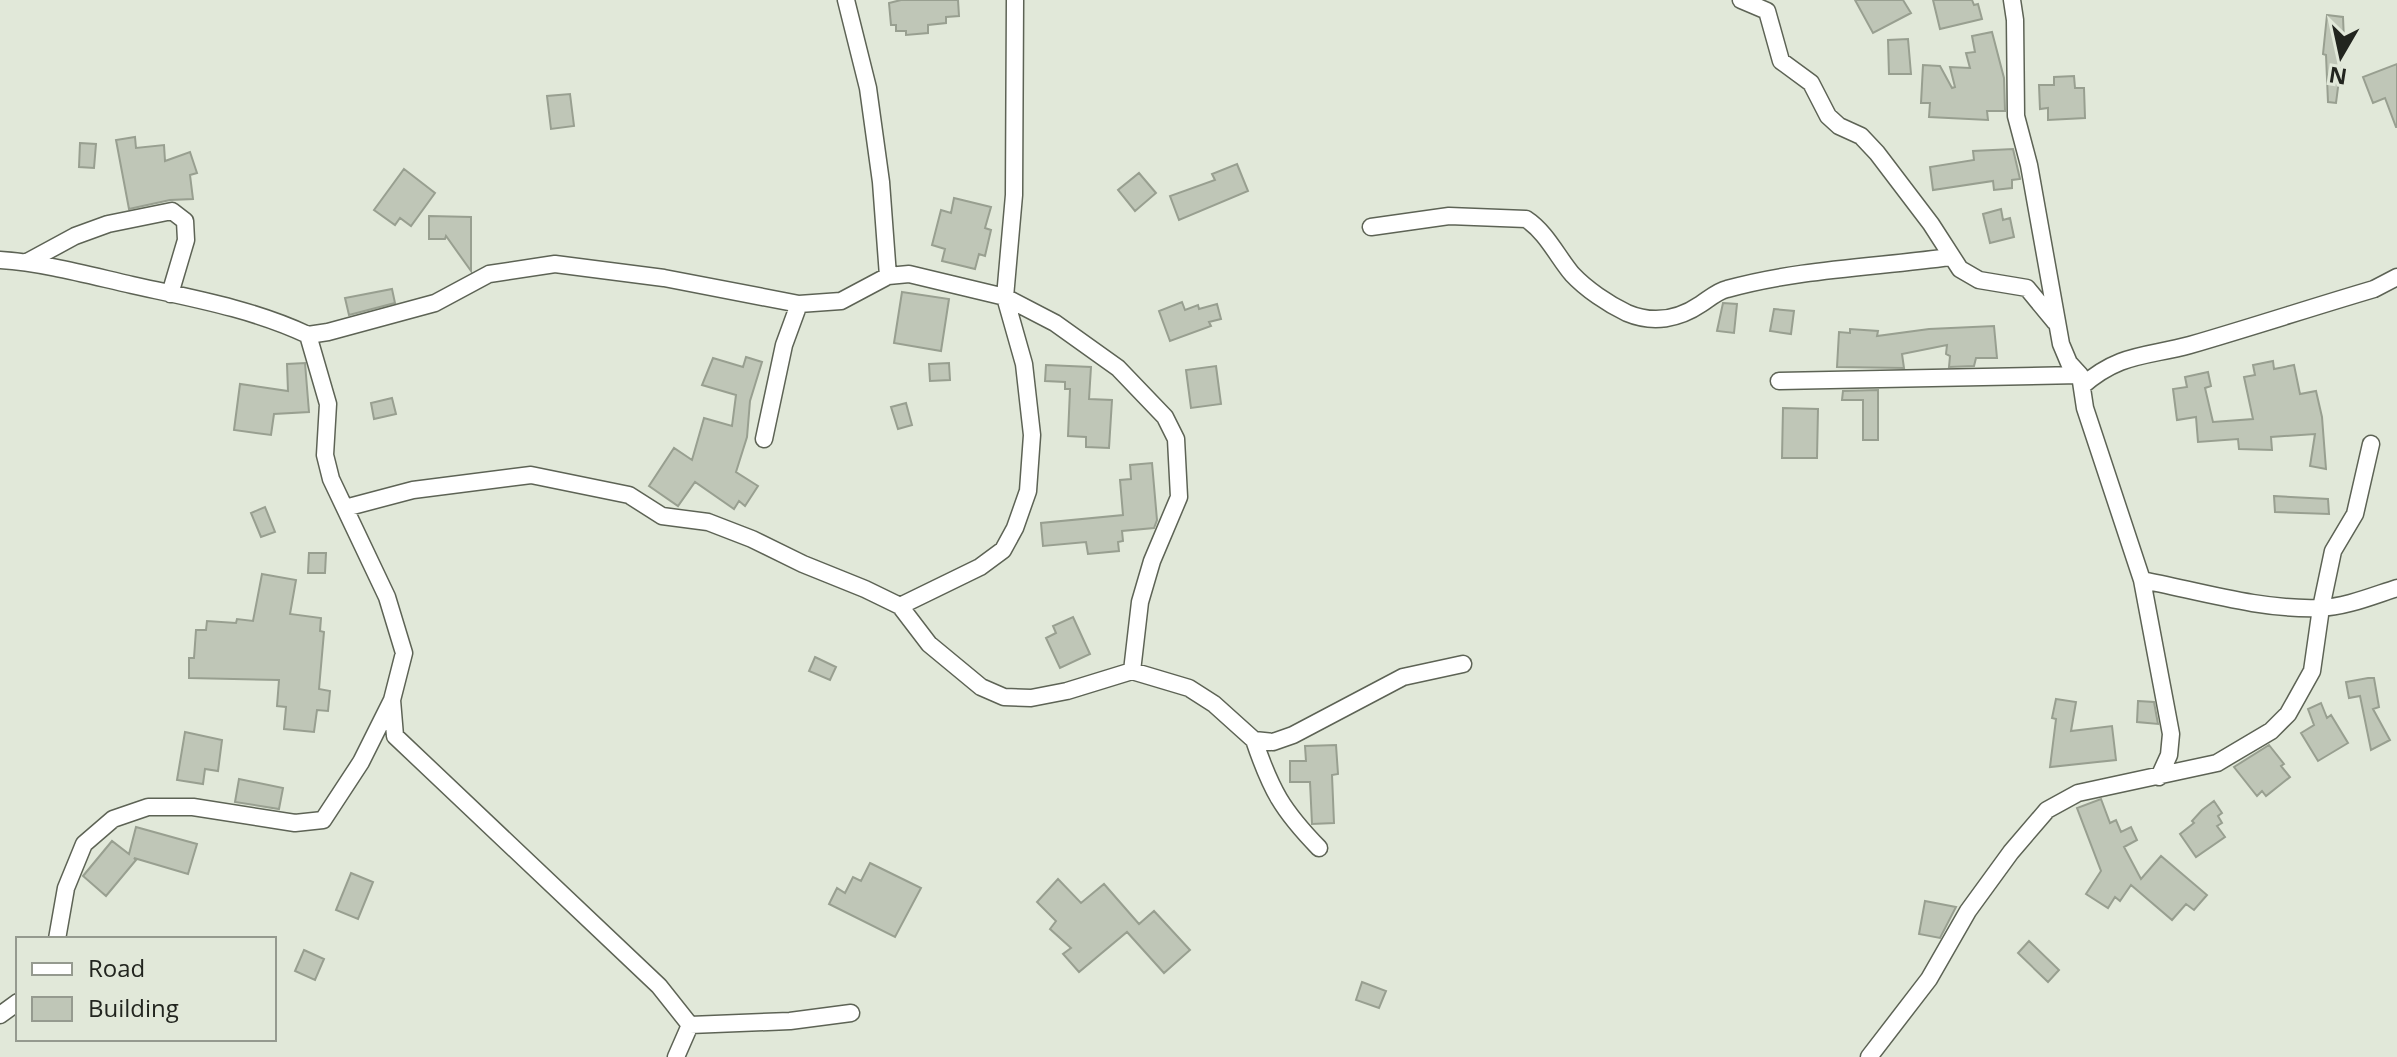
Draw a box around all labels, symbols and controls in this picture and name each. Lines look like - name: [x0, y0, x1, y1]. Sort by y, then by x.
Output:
- north arrow: [2301, 16, 2381, 96]
- text: N: [2327, 61, 2349, 93]
- legend: [16, 937, 276, 1041]
- text: Road: [88, 951, 145, 984]
- text: Building: [88, 991, 179, 1024]

